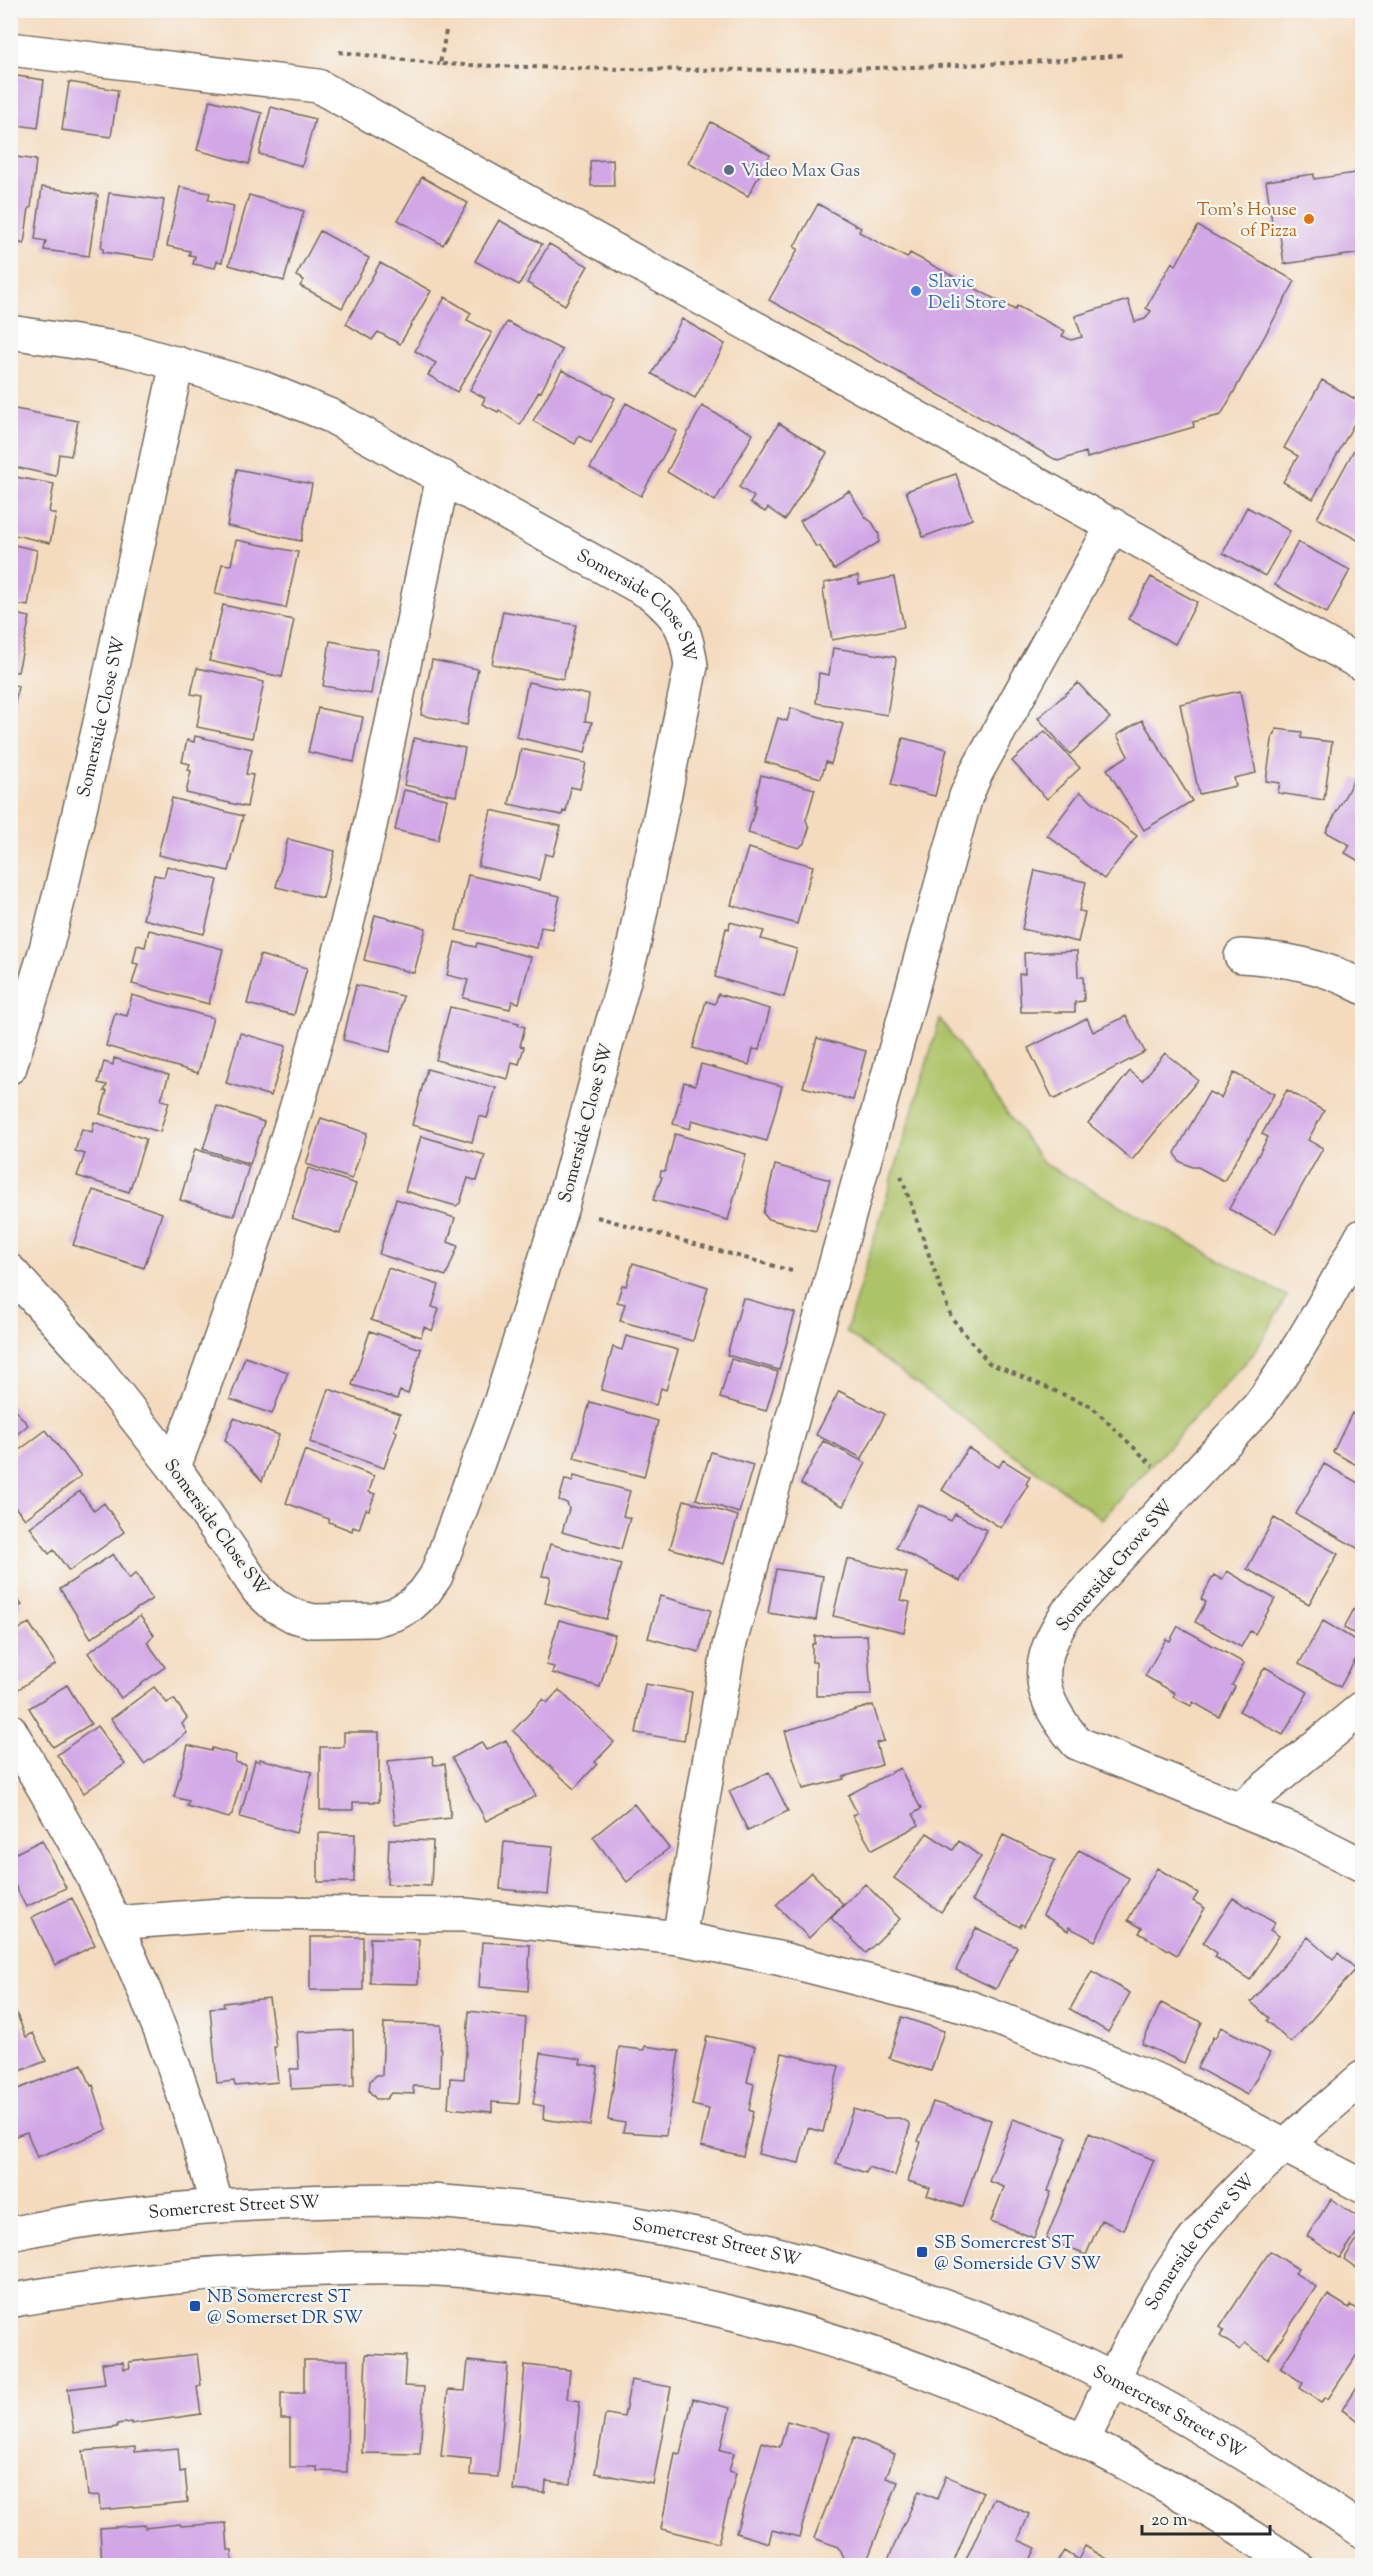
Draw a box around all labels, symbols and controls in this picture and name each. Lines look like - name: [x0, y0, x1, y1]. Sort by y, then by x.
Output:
- place label: Video Max Gas: [741, 159, 860, 185]
- marker: Video Max Gas: [722, 163, 736, 177]
- place label: Tom's House of Pizza: [1197, 198, 1297, 245]
- marker: Tom's House of Pizza: [1302, 212, 1316, 226]
- place label: Slavic Deli Store: [928, 270, 1006, 317]
- marker: Slavic Deli Store: [909, 284, 923, 298]
- street label: Somerside Close SW: [571, 544, 701, 664]
- street label: Somerside Close SW: [72, 634, 133, 800]
- street label: Somerside Close SW: [553, 1041, 621, 1206]
- street label: Somerside Close SW: [157, 1454, 274, 1602]
- street label: Somerside Grove SW: [1051, 1495, 1180, 1638]
- street label: Somerside Grove SW: [1140, 2169, 1262, 2316]
- street label: Somercrest Street SW: [147, 2190, 320, 2227]
- street label: Somercrest Street SW: [630, 2212, 803, 2274]
- place label: SB Somercrest ST @ Somerside GV SW: [934, 2231, 1101, 2278]
- marker: SB Somercrest ST @ Somerside GV SW: [915, 2245, 929, 2259]
- place label: NB Somercrest ST @ Somerset DR SW: [207, 2285, 363, 2332]
- marker: NB Somercrest ST @ Somerset DR SW: [188, 2299, 202, 2313]
- street label: Somercrest Street SW: [1088, 2360, 1250, 2466]
- scale bar: [1142, 2498, 1270, 2536]
- text: 20 m: [1151, 2508, 1188, 2534]

